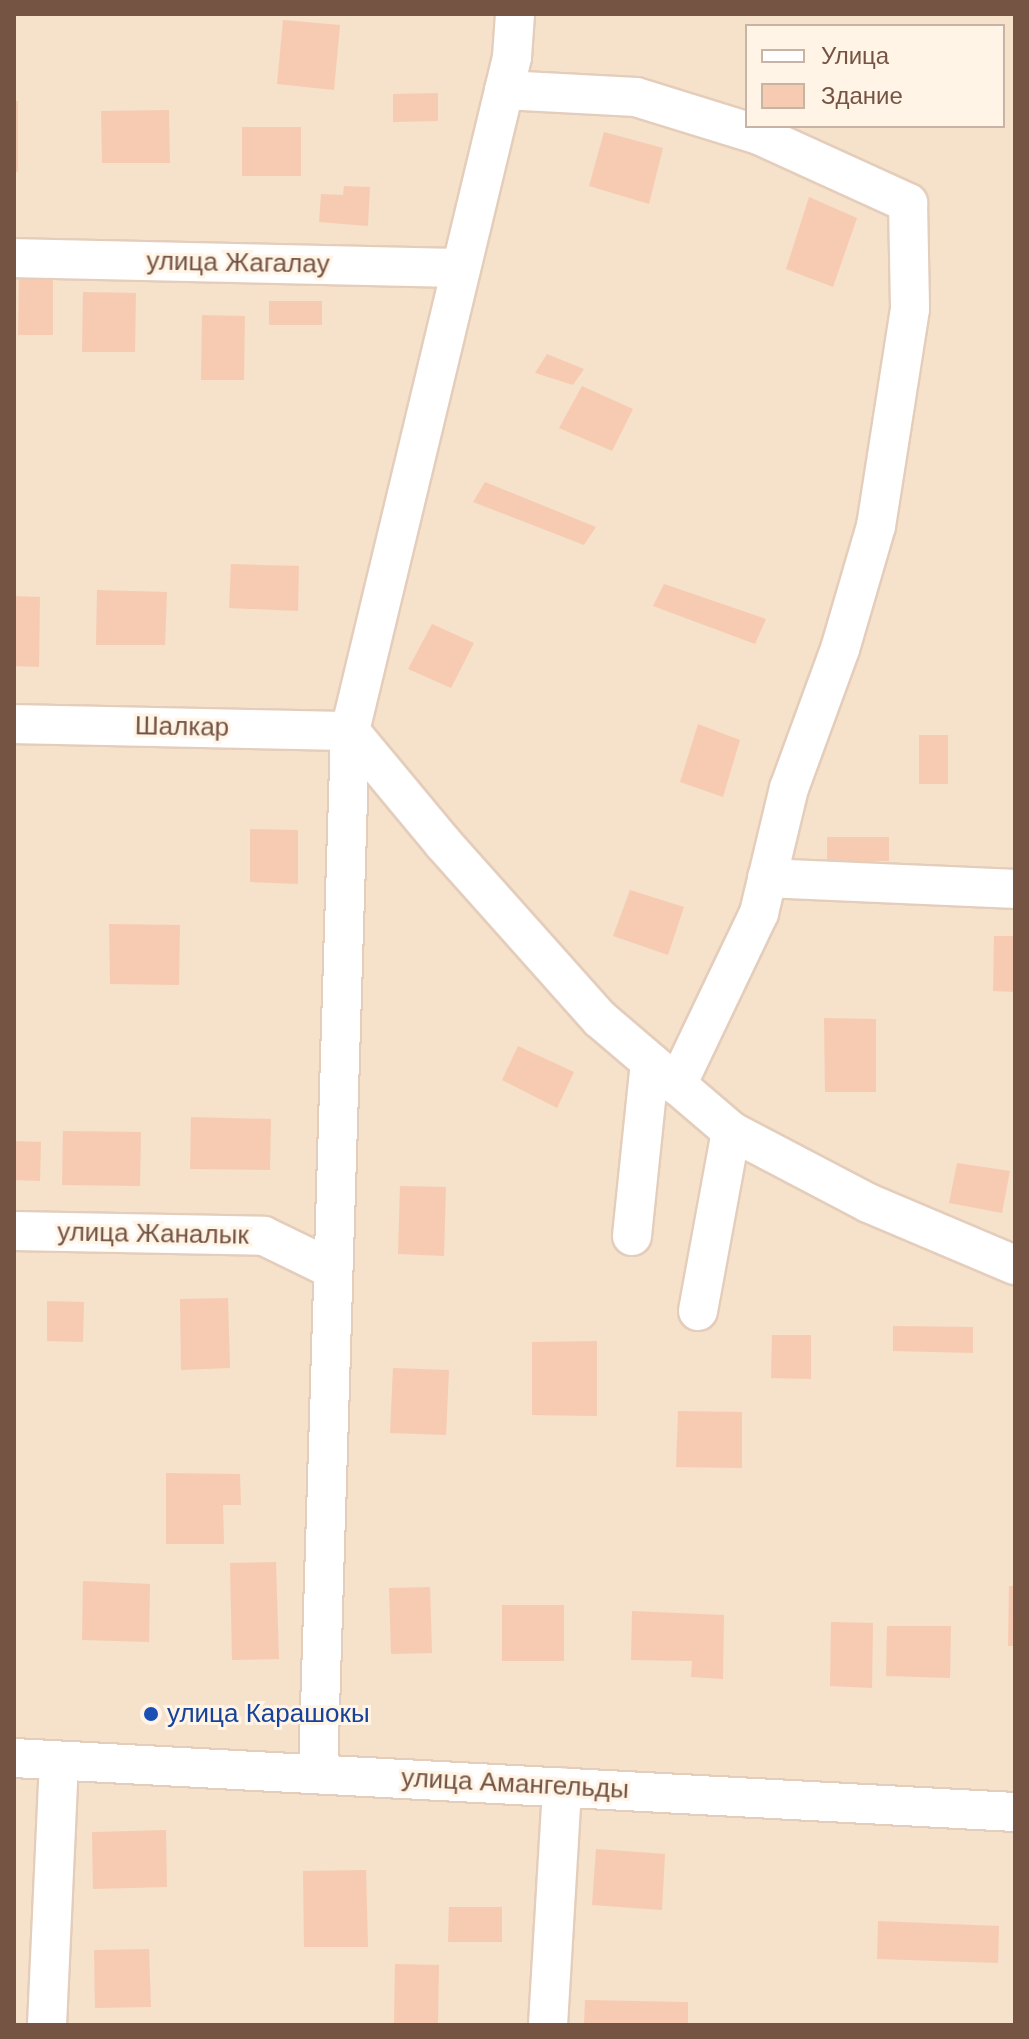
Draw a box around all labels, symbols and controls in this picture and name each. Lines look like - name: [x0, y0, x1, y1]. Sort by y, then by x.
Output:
- legend: [745, 24, 1005, 128]
- text: Улица: [821, 42, 889, 69]
- text: Здание: [821, 82, 903, 109]
- street label: улица Жагалау: [146, 246, 330, 280]
- street label: Шалкар: [135, 711, 229, 743]
- street label: улица Жаналык: [57, 1217, 249, 1251]
- place label: улица Карашокы: [167, 1698, 370, 1730]
- marker: улица Карашокы: [142, 1705, 160, 1723]
- street label: улица Амангельды: [400, 1762, 630, 1806]

